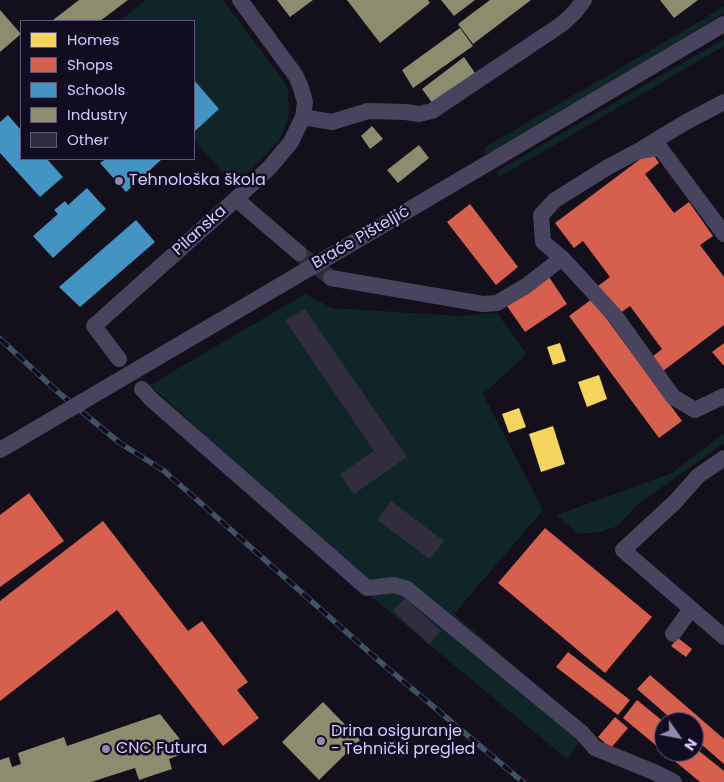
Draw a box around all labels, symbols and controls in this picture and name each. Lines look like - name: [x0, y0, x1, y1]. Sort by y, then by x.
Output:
- legend: [20, 20, 195, 160]
- text: Homes: [67, 29, 120, 50]
- text: Shops: [67, 54, 113, 75]
- text: Schools: [67, 79, 125, 100]
- text: Industry: [67, 104, 127, 125]
- text: Other: [67, 129, 109, 150]
- place label: Tehnološka škola: [129, 171, 266, 191]
- marker: Tehnološka škola: [113, 175, 125, 187]
- street label: Pilanska: [169, 202, 231, 260]
- street label: Braće Pišteljić: [309, 202, 413, 274]
- north arrow: [654, 712, 704, 762]
- place label: Drina osiguranje - Tehnički pregled: [331, 722, 475, 760]
- marker: Drina osiguranje - Tehnički pregled: [315, 735, 327, 747]
- text: N: [679, 735, 702, 754]
- place label: CNC Futura: [116, 739, 207, 759]
- marker: CNC Futura: [100, 743, 112, 755]

